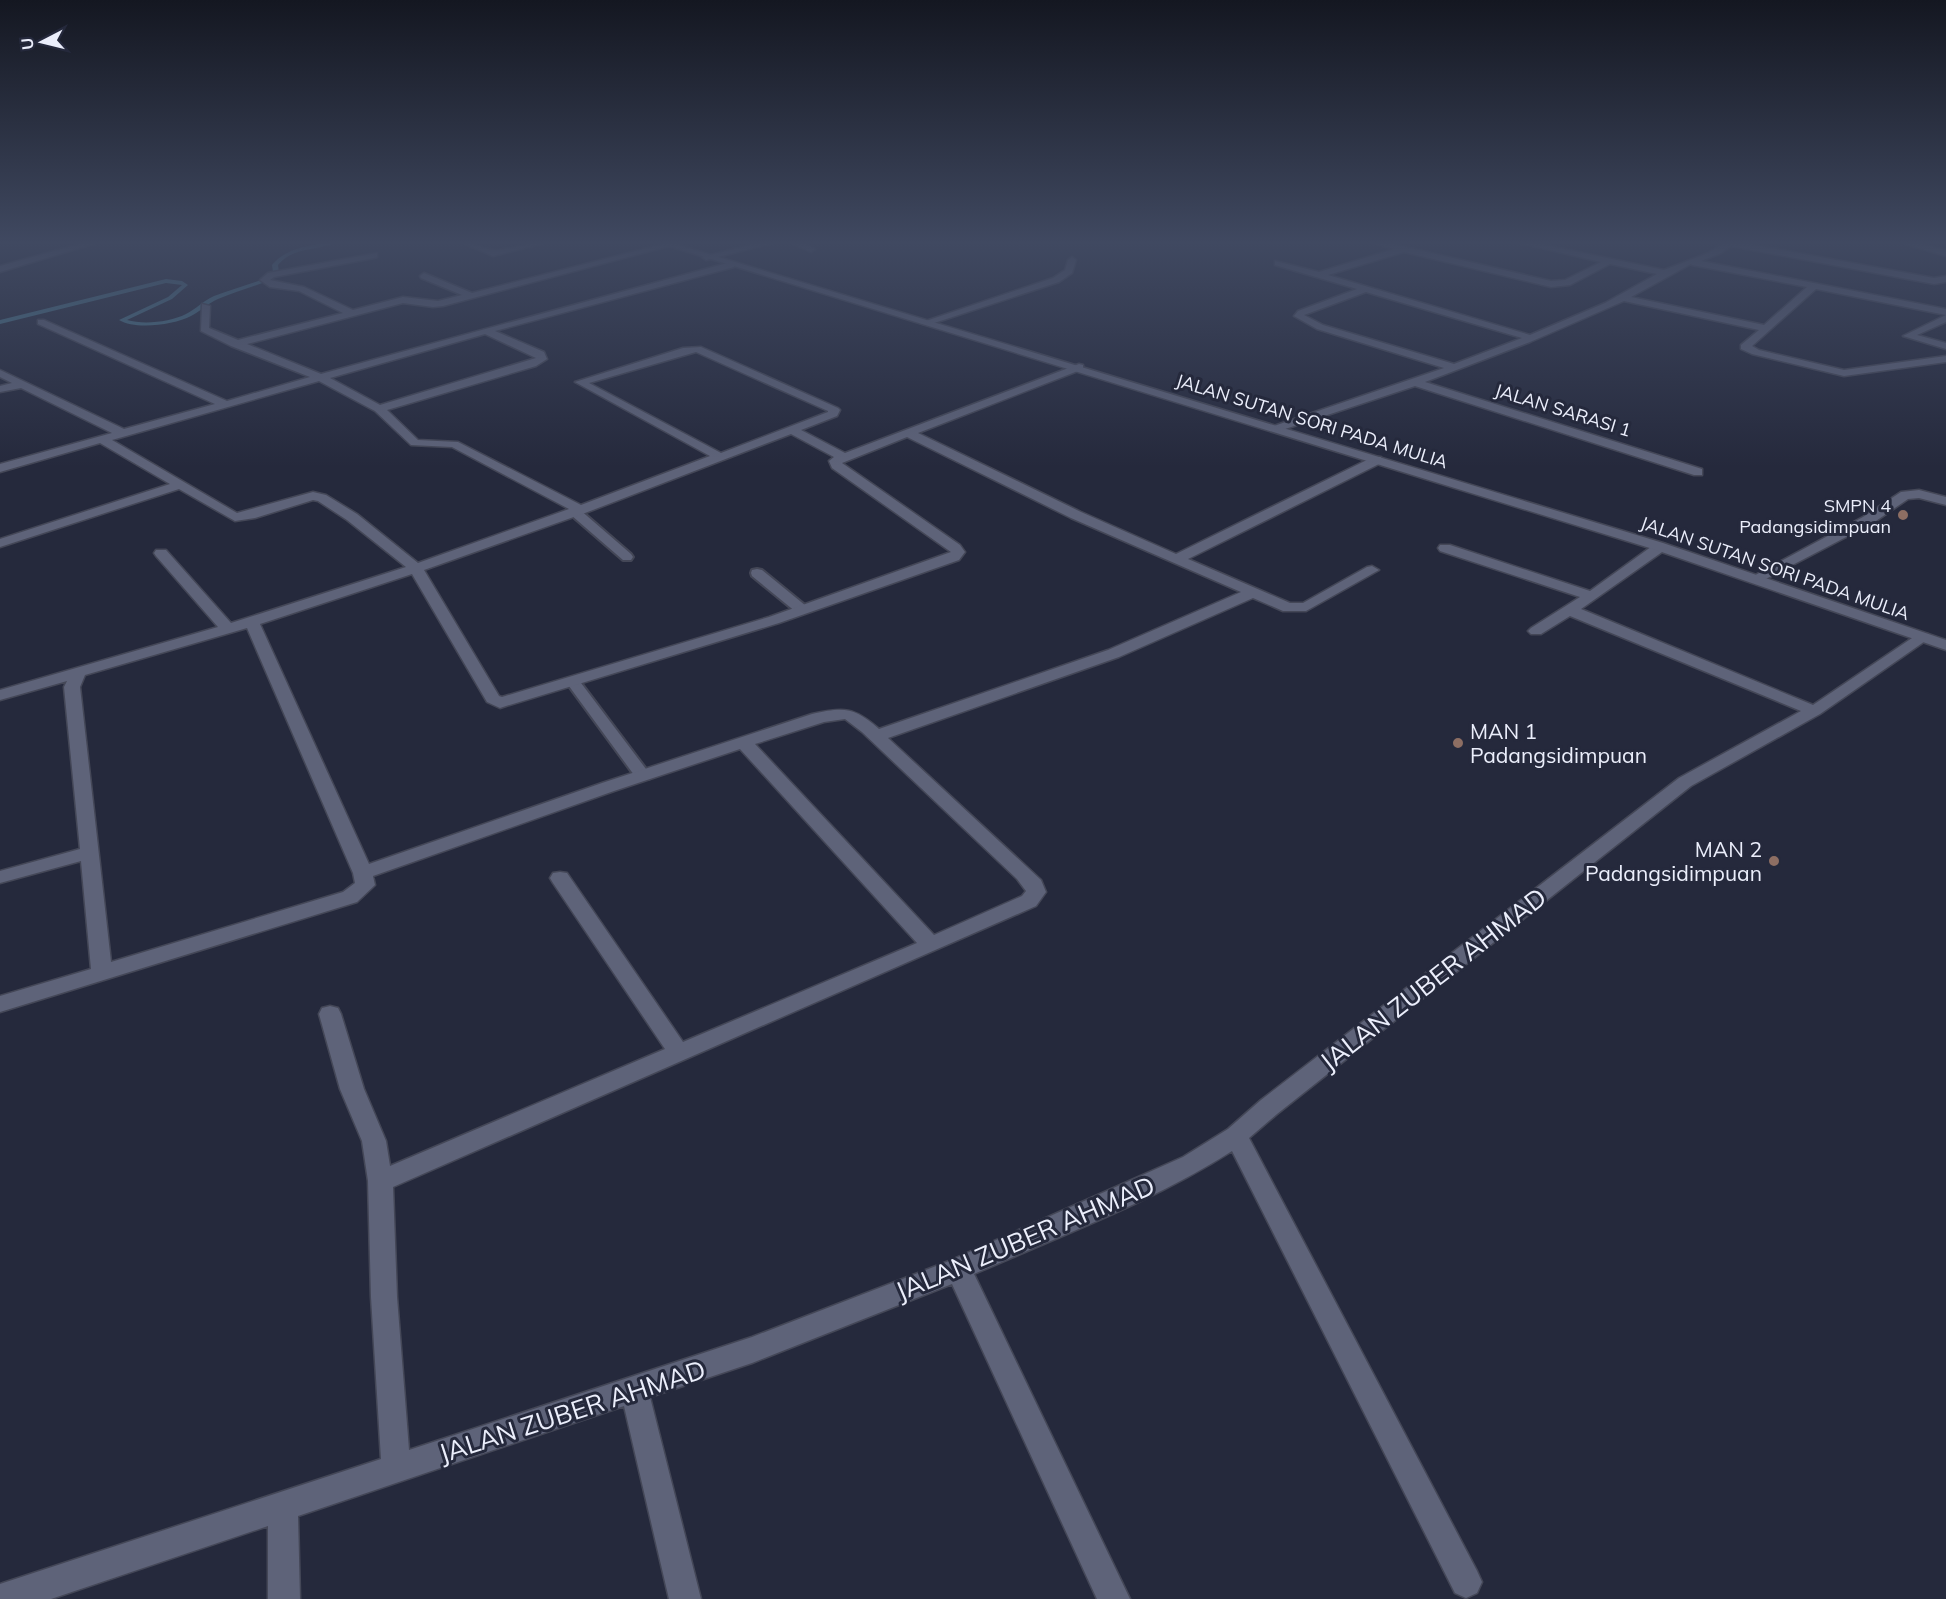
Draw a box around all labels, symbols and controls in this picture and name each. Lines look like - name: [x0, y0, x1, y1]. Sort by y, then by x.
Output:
- north arrow: [12, 12, 72, 72]
- text: U: [16, 37, 38, 51]
- street label: JALAN SUTAN SORI PADA MULIA: [1173, 369, 1451, 473]
- street label: JALAN SARASI 1: [1492, 378, 1634, 442]
- place label: SMPN 4 Padangsidimpuan: [1739, 494, 1891, 538]
- marker: SMPN 4 Padangsidimpuan: [1896, 508, 1910, 522]
- street label: JALAN SUTAN SORI PADA MULIA: [1637, 511, 1913, 625]
- place label: MAN 1 Padangsidimpuan: [1470, 718, 1647, 768]
- marker: MAN 1 Padangsidimpuan: [1451, 736, 1465, 750]
- place label: MAN 2 Padangsidimpuan: [1585, 836, 1762, 886]
- marker: MAN 2 Padangsidimpuan: [1767, 854, 1781, 868]
- street label: JALAN ZUBER AHMAD: [1313, 880, 1553, 1078]
- street label: JALAN ZUBER AHMAD: [890, 1168, 1160, 1308]
- street label: JALAN ZUBER AHMAD: [434, 1352, 710, 1470]

